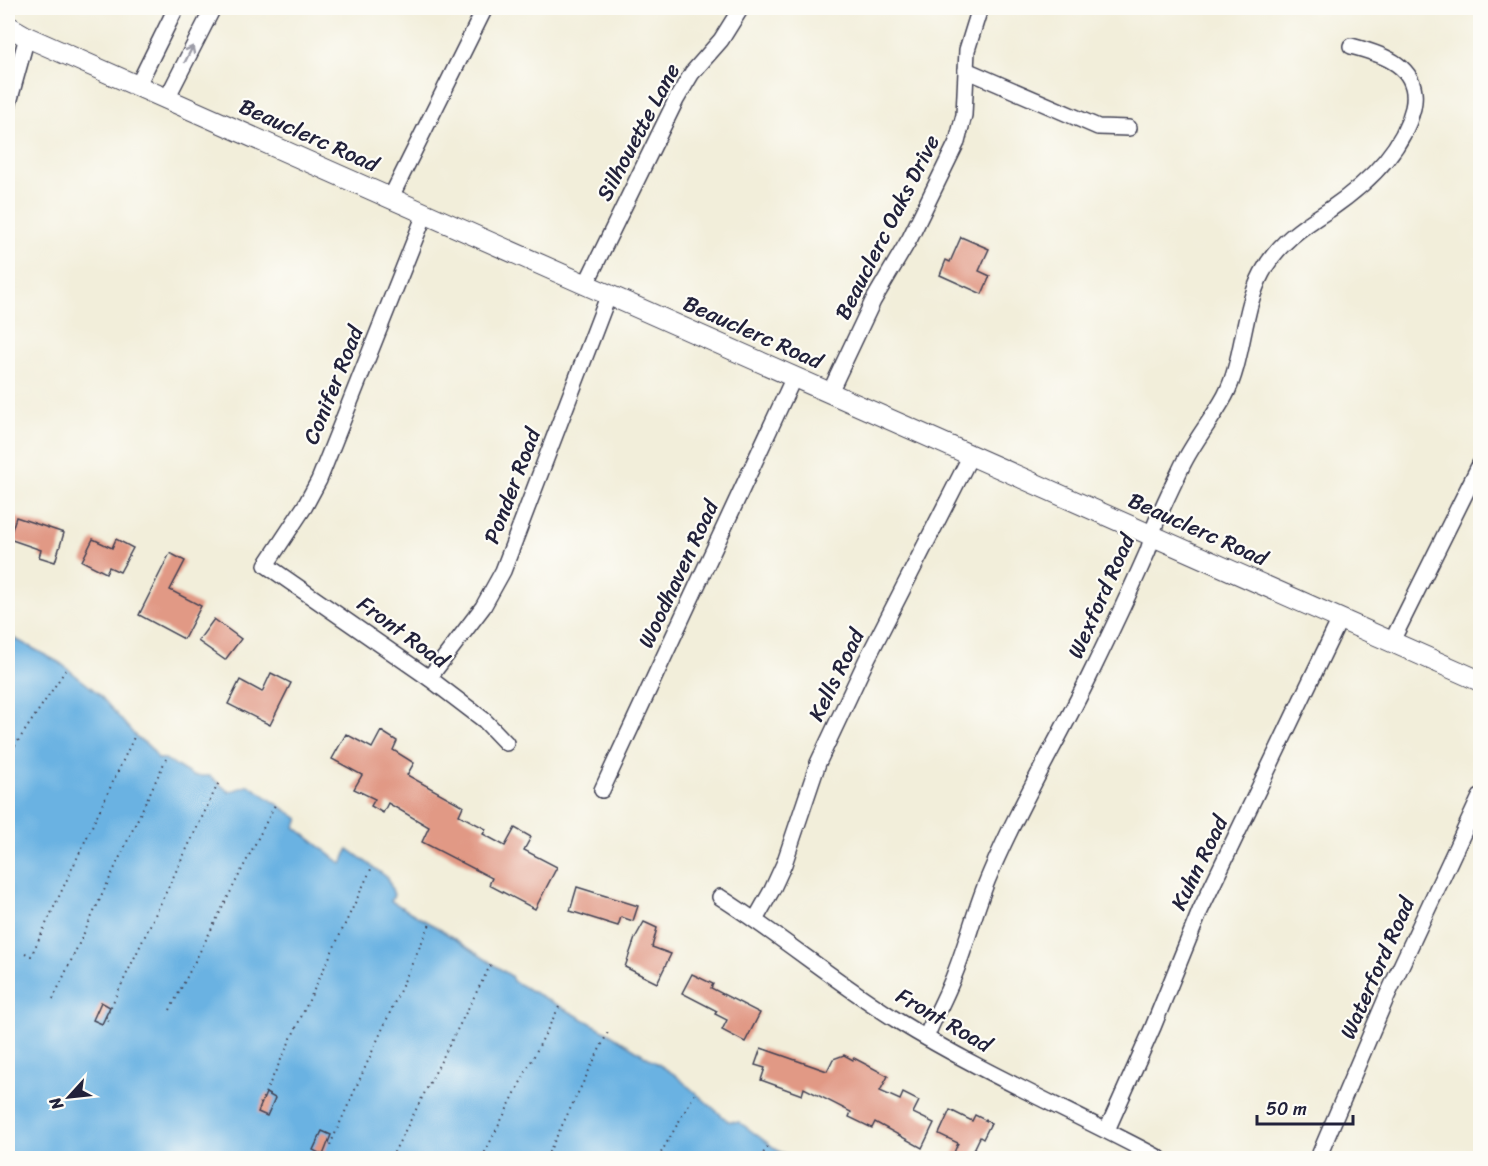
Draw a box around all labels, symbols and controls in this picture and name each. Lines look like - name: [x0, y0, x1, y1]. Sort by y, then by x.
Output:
- one-way arrow: [184, 45, 196, 63]
- street label: Silhouette Lane: [585, 56, 691, 208]
- street label: Beauclerc Road: [233, 87, 386, 184]
- street label: Beauclerc Oaks Drive: [823, 127, 951, 327]
- street label: Beauclerc Road: [677, 284, 830, 381]
- street label: Conifer Road: [292, 318, 375, 450]
- street label: Ponder Road: [472, 421, 552, 549]
- street label: Beauclerc Road: [1122, 481, 1275, 578]
- street label: Woodhaven Road: [627, 492, 730, 655]
- street label: Wexford Road: [1056, 526, 1147, 665]
- street label: Front Road: [349, 585, 458, 680]
- street label: Kells Road: [797, 621, 876, 728]
- street label: Kuhn Road: [1159, 808, 1239, 917]
- street label: Waterford Road: [1328, 889, 1426, 1045]
- street label: Front Road: [888, 977, 1001, 1064]
- north arrow: [39, 1067, 99, 1127]
- scale bar: [1257, 1088, 1353, 1126]
- text: N: [40, 1091, 72, 1116]
- text: 50 m: [1266, 1093, 1307, 1125]

